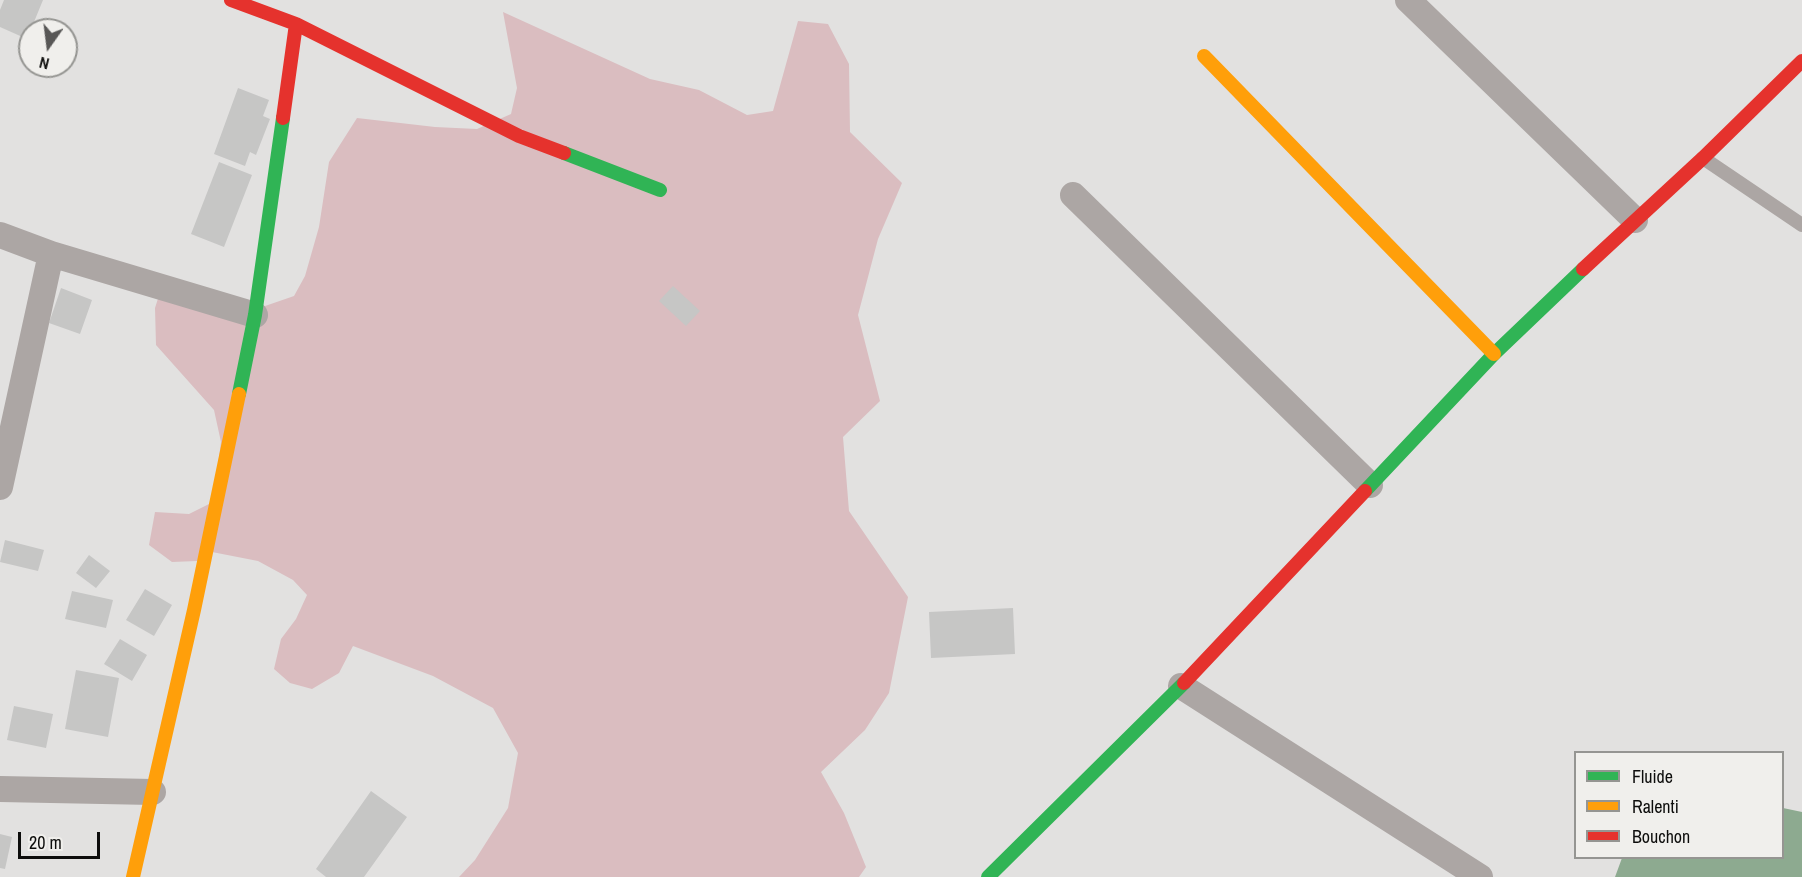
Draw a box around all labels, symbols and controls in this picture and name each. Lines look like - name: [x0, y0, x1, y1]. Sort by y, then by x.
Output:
- north arrow: [18, 18, 78, 78]
- text: N: [37, 52, 51, 75]
- legend: [1574, 751, 1784, 859]
- text: Fluide: [1632, 764, 1673, 789]
- text: Ralenti: [1632, 794, 1679, 819]
- scale bar: [21, 820, 104, 858]
- text: Bouchon: [1632, 824, 1690, 849]
- text: 20 m: [29, 830, 62, 855]

